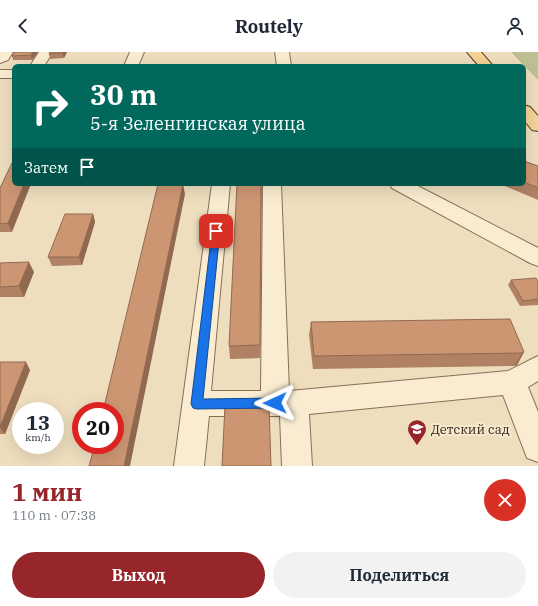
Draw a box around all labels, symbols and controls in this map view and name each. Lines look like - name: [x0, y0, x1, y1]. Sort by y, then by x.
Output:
- icon: back: [12, 15, 34, 37]
- text: Routely: [235, 15, 303, 38]
- icon: person: [504, 15, 526, 37]
- text: 30 m: [90, 76, 157, 113]
- icon: right: [24, 80, 76, 132]
- text: 5-я Зеленгинская улица: [90, 112, 306, 135]
- icon: arrive: [76, 156, 98, 178]
- text: Затем: [24, 158, 68, 177]
- pin: [199, 214, 233, 248]
- icon: arrive: [205, 220, 227, 242]
- position arrow: [254, 382, 296, 424]
- speed limit sign: 20: [72, 402, 124, 454]
- text: 13: [26, 409, 50, 436]
- school or university icon: Детский сад: [406, 418, 428, 446]
- place label: Детский сад: [431, 421, 510, 438]
- text: km/h: [25, 431, 51, 444]
- text: 1 мин: [12, 476, 82, 508]
- button: close: [484, 479, 526, 521]
- text: 110 m · 07:38: [12, 507, 96, 524]
- button: Выход: [12, 552, 265, 598]
- button: Поделиться: [273, 552, 526, 598]

